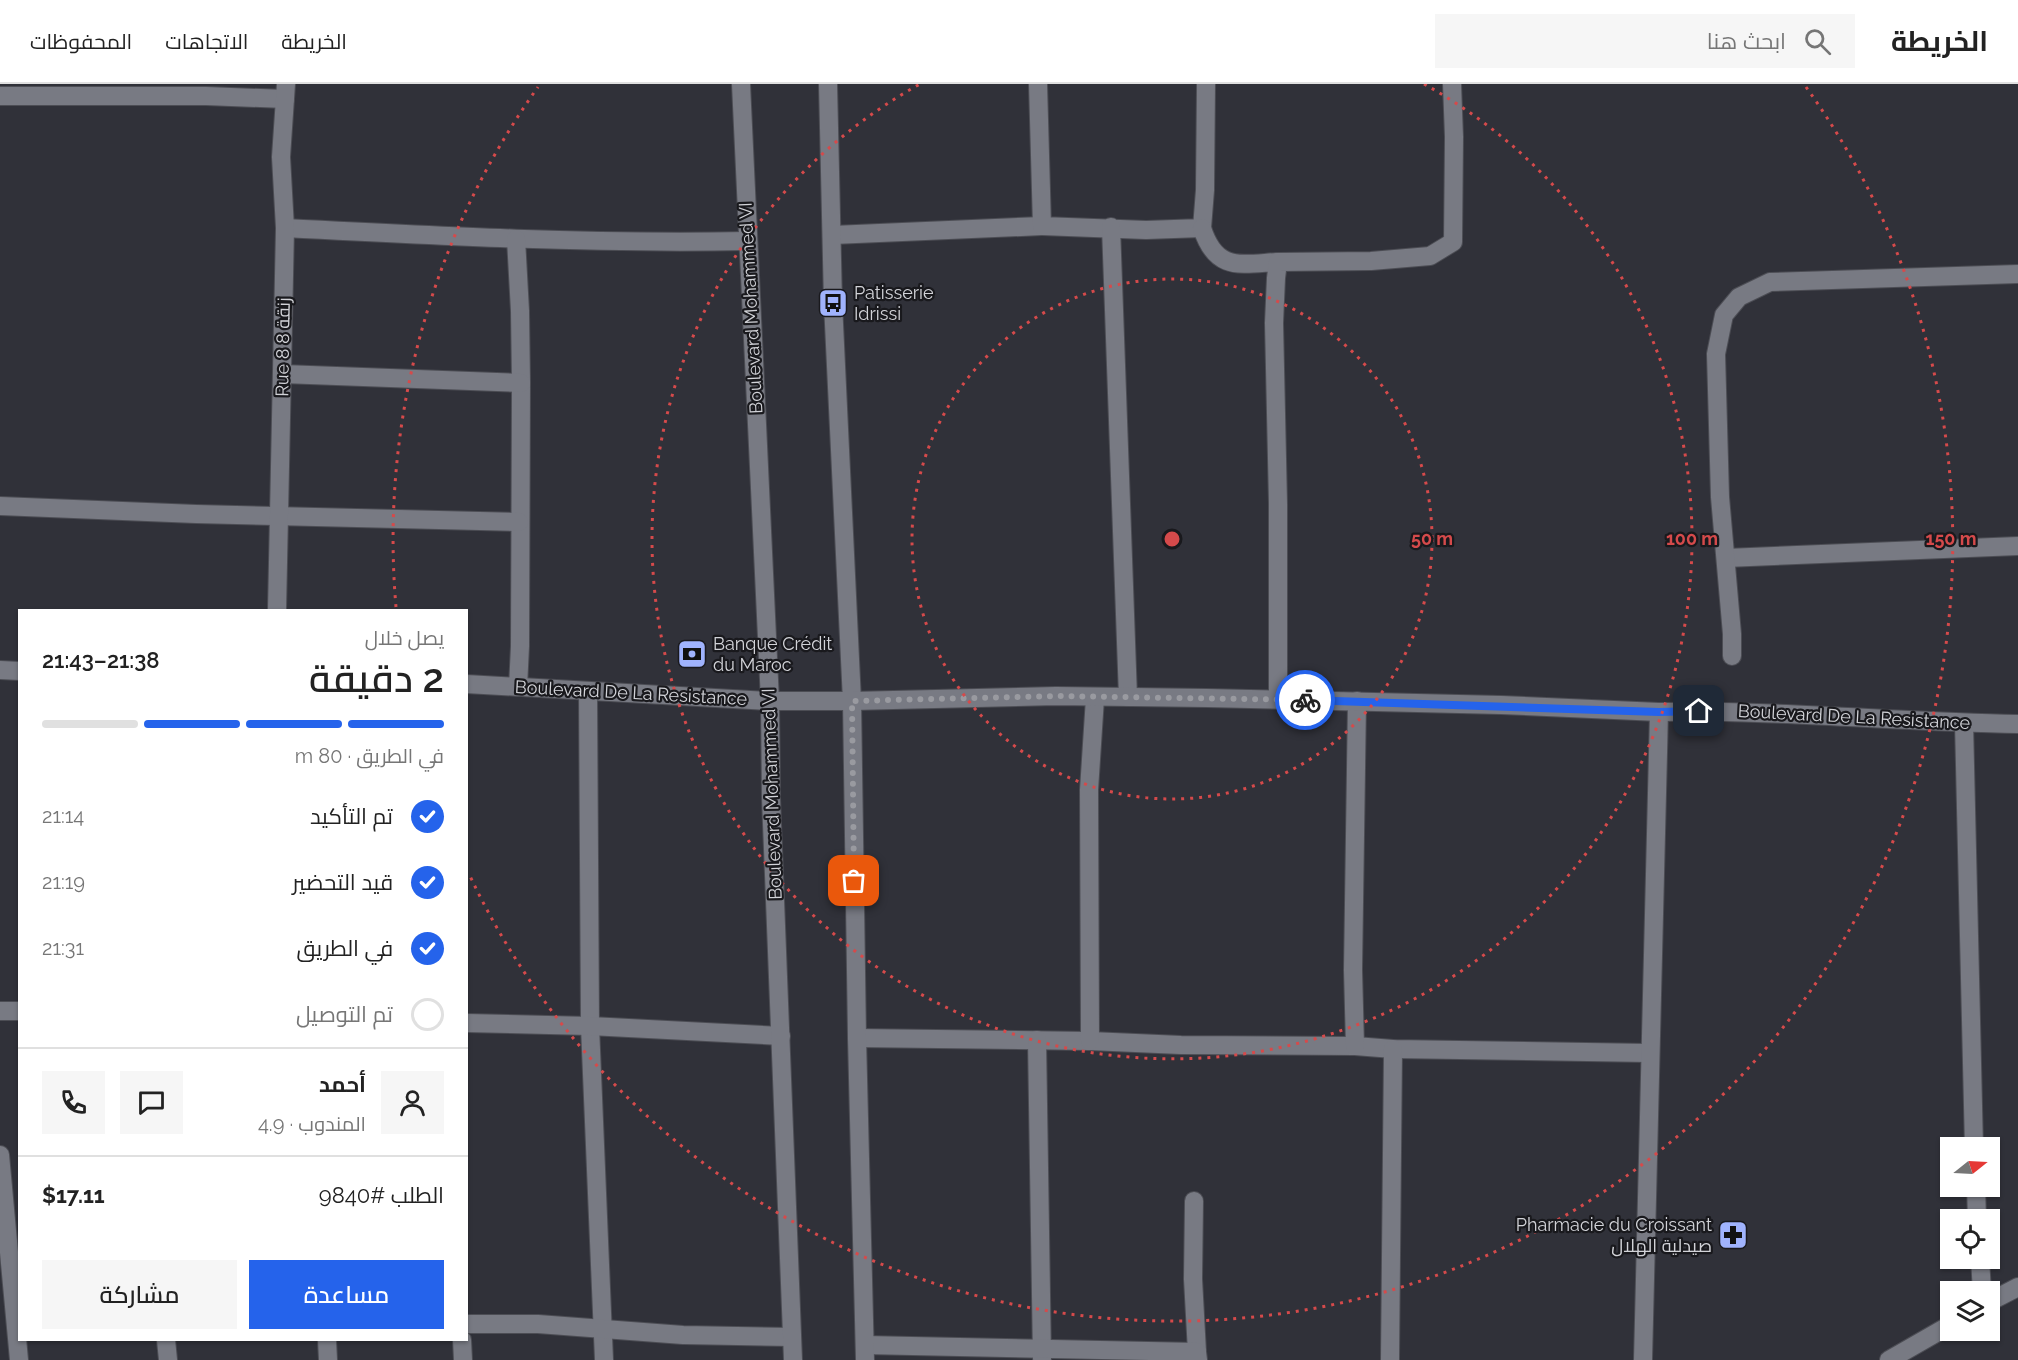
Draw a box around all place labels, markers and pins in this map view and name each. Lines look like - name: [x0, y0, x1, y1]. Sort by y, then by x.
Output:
- place label: Patisserie Idrissi: [854, 282, 934, 324]
- bus stop icon: Patisserie Idrissi: [817, 287, 849, 319]
- centre of rings: [1162, 529, 1182, 549]
- place label: Banque Crédit du Maroc: [713, 633, 832, 675]
- bank icon: Banque Crédit du Maroc: [676, 638, 708, 670]
- pin: [1673, 685, 1724, 736]
- pin: [828, 855, 879, 906]
- place label: Pharmacie du Croissant صيدلية الهلال: [1516, 1214, 1712, 1257]
- pharmacy icon: Pharmacie du Croissant صيدلية الهلال: [1717, 1219, 1749, 1251]

